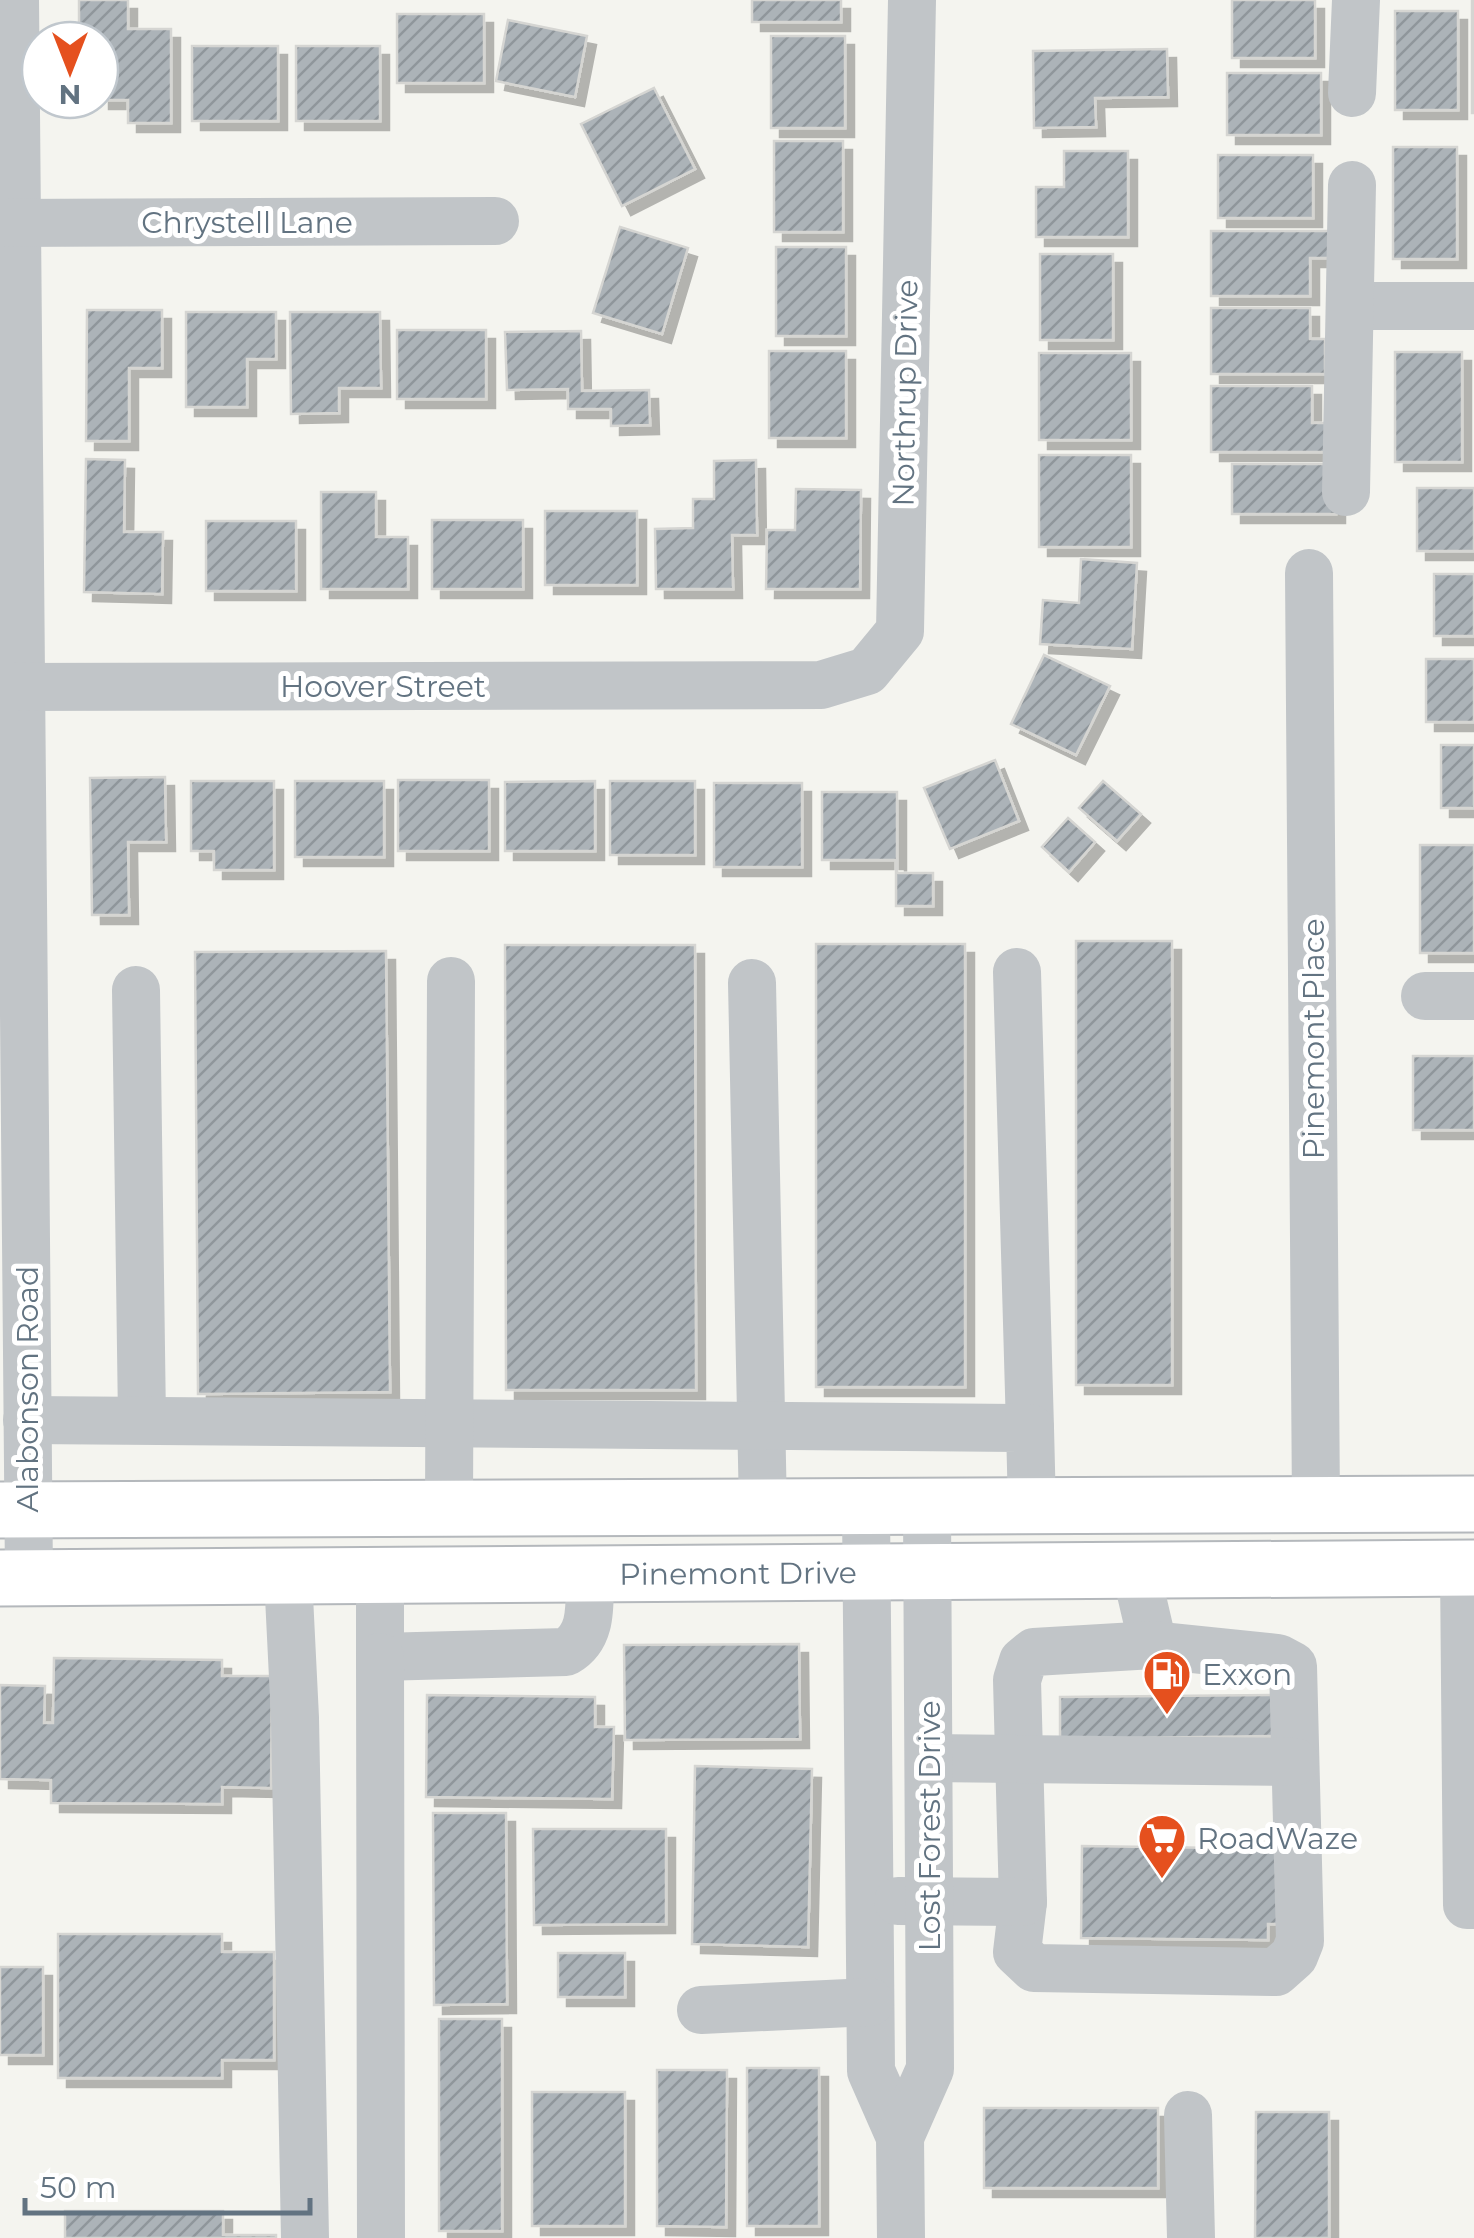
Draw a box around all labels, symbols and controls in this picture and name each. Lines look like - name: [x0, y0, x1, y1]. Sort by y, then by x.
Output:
- north arrow: [20, 20, 120, 120]
- text: N: [59, 78, 81, 112]
- street label: Chrystell Lane: [141, 204, 353, 241]
- street label: Northrup Drive: [885, 279, 925, 507]
- street label: Hoover Street: [280, 668, 486, 705]
- street label: Pinemont Place: [1295, 918, 1332, 1160]
- street label: Alabonson Road: [9, 1266, 46, 1512]
- street label: Pinemont Drive: [619, 1554, 857, 1592]
- fuel station icon: Exxon: [1141, 1648, 1193, 1716]
- place label: Exxon: [1202, 1656, 1292, 1693]
- street label: Lost Forest Drive: [911, 1700, 948, 1952]
- supermarket icon: RoadWaze: [1136, 1812, 1188, 1880]
- place label: RoadWaze: [1197, 1820, 1358, 1857]
- scale bar: [25, 2153, 310, 2215]
- text: 50 m: [40, 2169, 117, 2206]

